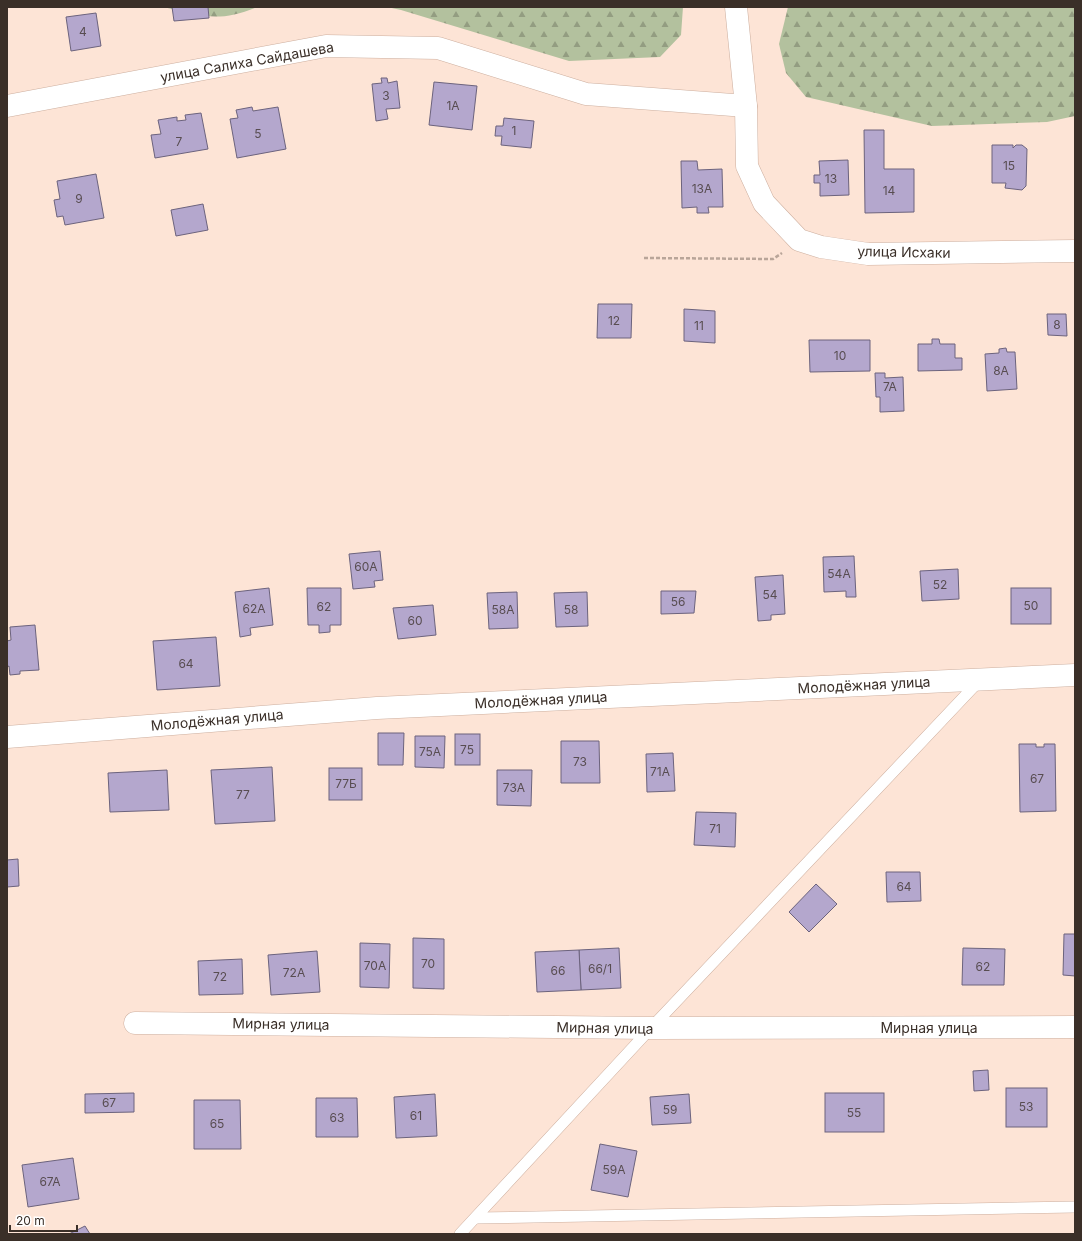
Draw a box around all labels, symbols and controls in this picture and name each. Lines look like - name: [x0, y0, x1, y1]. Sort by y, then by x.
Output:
- house number: 4: [79, 24, 87, 39]
- street label: улица Салиха Сайдашева: [159, 38, 335, 85]
- house number: 3: [382, 88, 390, 103]
- house number: 1А: [446, 98, 460, 113]
- house number: 1: [512, 123, 516, 138]
- house number: 5: [254, 126, 262, 141]
- house number: 7: [176, 134, 183, 149]
- house number: 15: [1003, 158, 1015, 173]
- house number: 13: [825, 171, 837, 186]
- house number: 13А: [692, 181, 712, 196]
- house number: 14: [883, 183, 896, 198]
- house number: 9: [75, 191, 83, 206]
- street label: улица Исхаки: [857, 242, 951, 261]
- house number: 12: [608, 313, 620, 328]
- house number: 8: [1053, 317, 1061, 332]
- house number: 11: [694, 318, 704, 333]
- house number: 10: [834, 348, 846, 363]
- house number: 8А: [993, 363, 1009, 378]
- house number: 7А: [883, 379, 897, 394]
- house number: 60А: [354, 559, 378, 574]
- house number: 54А: [827, 566, 851, 581]
- house number: 52: [933, 577, 947, 592]
- house number: 54: [762, 587, 778, 602]
- house number: 56: [671, 594, 685, 609]
- house number: 50: [1024, 598, 1038, 613]
- house number: 62: [317, 599, 331, 614]
- house number: 62А: [242, 601, 266, 616]
- house number: 58А: [492, 602, 515, 617]
- house number: 58: [564, 602, 578, 617]
- house number: 60: [407, 613, 423, 628]
- house number: 64: [178, 656, 194, 671]
- street label: Молодёжная улица: [797, 673, 931, 696]
- street label: Молодёжная улица: [474, 688, 608, 711]
- street label: Молодёжная улица: [150, 705, 284, 734]
- house number: 75: [460, 742, 474, 757]
- house number: 75А: [419, 744, 441, 759]
- house number: 73: [573, 754, 587, 769]
- house number: 71А: [650, 764, 670, 779]
- house number: 67: [1030, 771, 1044, 786]
- house number: 77Б: [335, 776, 357, 791]
- house number: 73А: [503, 780, 525, 795]
- house number: 77: [236, 787, 250, 802]
- house number: 71: [709, 821, 721, 836]
- house number: 64: [896, 879, 912, 894]
- house number: 70: [421, 956, 435, 971]
- house number: 70А: [364, 958, 386, 973]
- house number: 62: [976, 959, 990, 974]
- house number: 66/1: [588, 961, 612, 976]
- house number: 66: [551, 963, 565, 978]
- house number: 72А: [283, 965, 305, 980]
- house number: 72: [213, 969, 227, 984]
- street label: Мирная улица: [232, 1014, 330, 1033]
- street label: Мирная улица: [556, 1018, 654, 1037]
- street label: Мирная улица: [880, 1019, 978, 1036]
- house number: 67: [102, 1095, 116, 1110]
- house number: 53: [1019, 1099, 1033, 1114]
- house number: 59: [663, 1102, 677, 1117]
- house number: 55: [847, 1105, 861, 1120]
- house number: 61: [410, 1108, 422, 1123]
- house number: 63: [330, 1110, 344, 1125]
- house number: 65: [210, 1116, 224, 1131]
- house number: 59А: [602, 1162, 626, 1177]
- house number: 67А: [39, 1174, 61, 1189]
- scale bar: [10, 1207, 77, 1233]
- text: 20 m: [16, 1213, 45, 1228]

